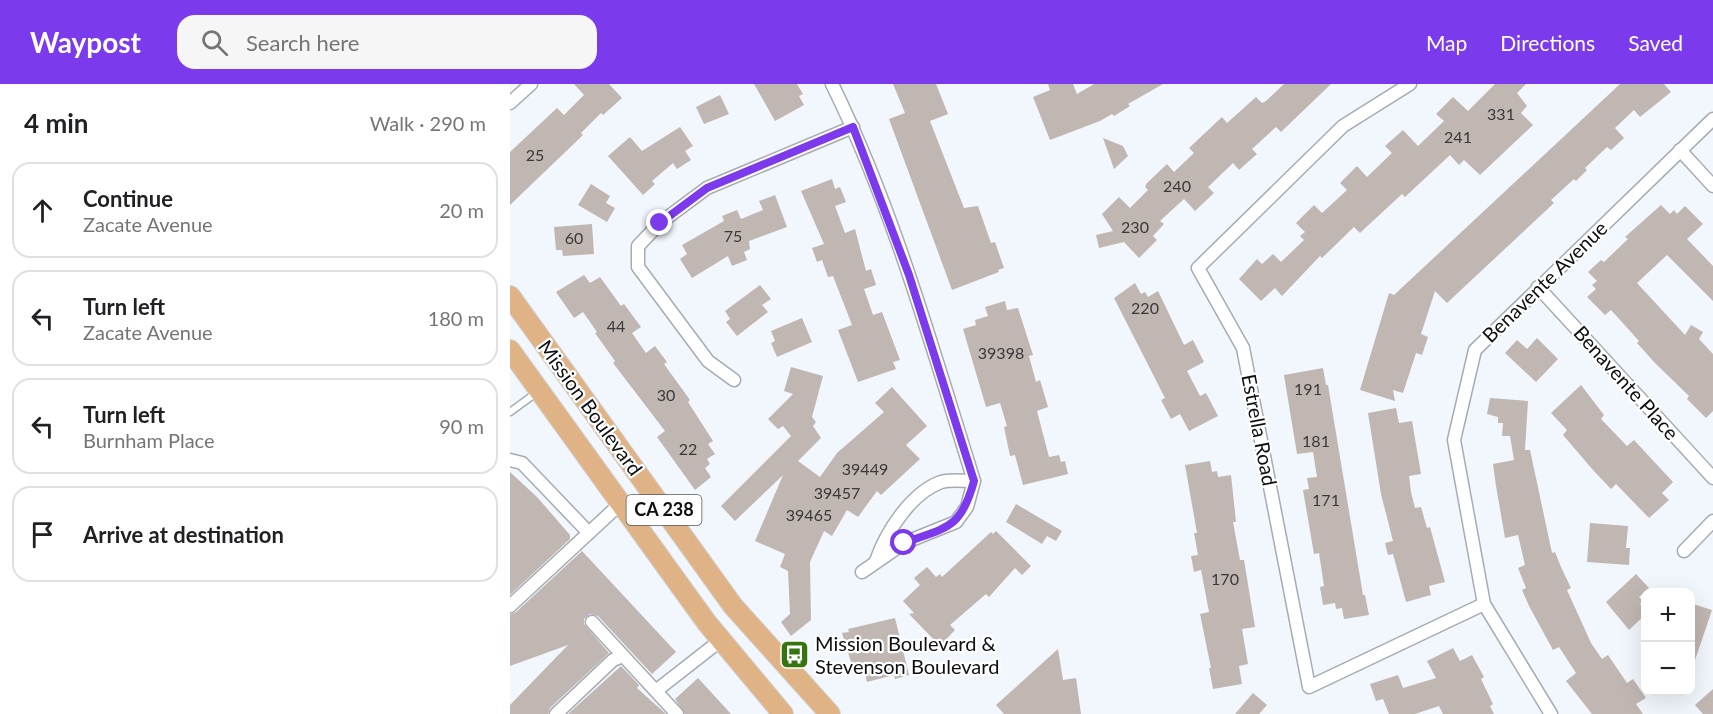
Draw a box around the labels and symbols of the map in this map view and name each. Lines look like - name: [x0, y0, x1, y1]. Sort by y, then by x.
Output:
- house number: 331: [1487, 104, 1515, 123]
- house number: 241: [1444, 127, 1472, 146]
- house number: 25: [526, 145, 544, 164]
- house number: 240: [1163, 176, 1191, 195]
- route end: [646, 209, 672, 235]
- street label: Benavente Avenue: [1477, 216, 1612, 347]
- house number: 230: [1121, 217, 1149, 236]
- house number: 75: [724, 226, 742, 245]
- house number: 60: [565, 228, 583, 247]
- house number: 220: [1131, 298, 1159, 317]
- house number: 44: [607, 316, 625, 335]
- street label: Benavente Place: [1569, 320, 1684, 444]
- street label: Mission Boulevard: [534, 335, 648, 480]
- house number: 39398: [978, 343, 1024, 362]
- street label: Estrella Road: [1237, 372, 1283, 488]
- house number: 191: [1294, 379, 1322, 398]
- house number: 30: [657, 385, 675, 404]
- house number: 181: [1302, 431, 1330, 450]
- house number: 22: [679, 439, 697, 458]
- house number: 39449: [842, 459, 888, 478]
- house number: 39457: [814, 483, 860, 502]
- house number: 171: [1312, 490, 1340, 509]
- road number: CA 238: [626, 495, 702, 525]
- house number: 39465: [786, 505, 832, 524]
- route start: [890, 529, 916, 555]
- house number: 170: [1211, 569, 1239, 588]
- place label: Mission Boulevard & Stevenson Boulevard: [815, 631, 999, 678]
- bus stop icon: Mission Boulevard & Stevenson Boulevard: [778, 639, 810, 671]

